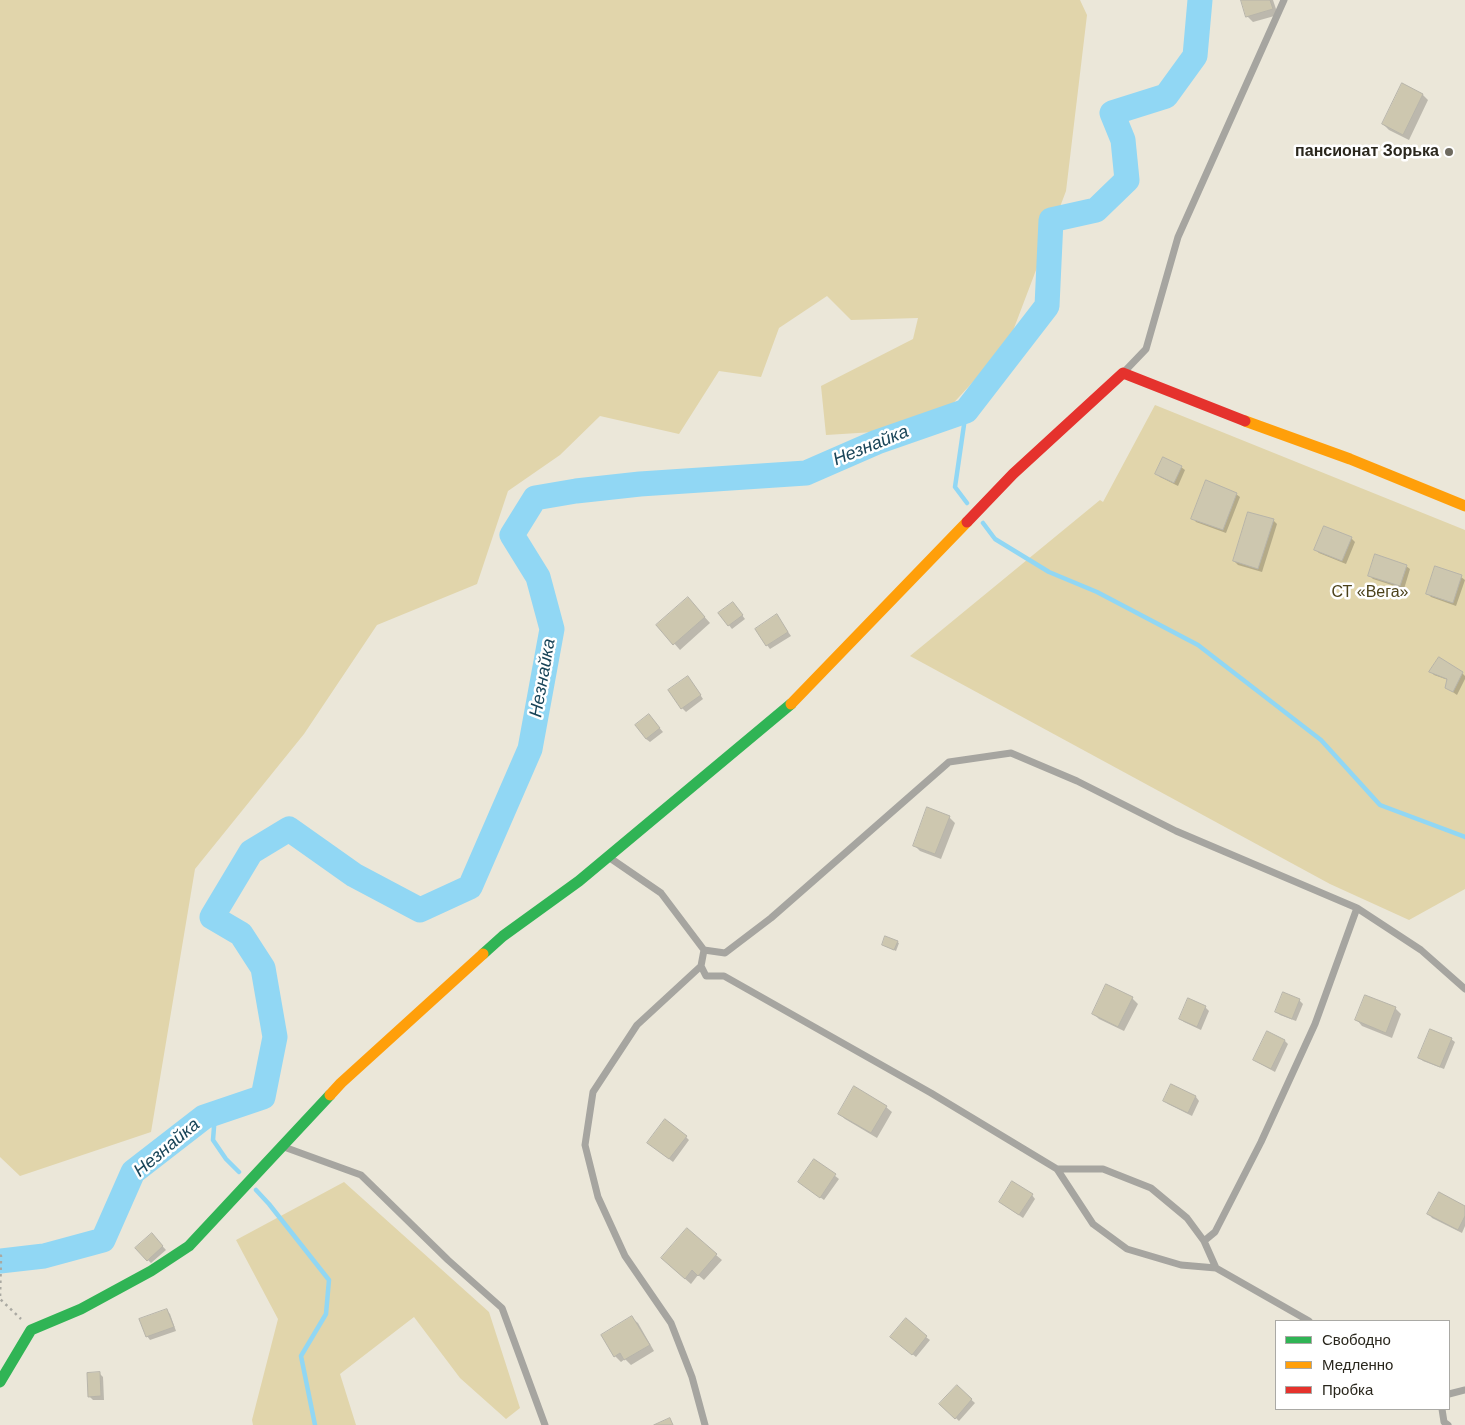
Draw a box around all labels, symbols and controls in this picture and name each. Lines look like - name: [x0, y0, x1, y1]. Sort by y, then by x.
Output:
- place label: пансионат Зорька: [1295, 142, 1439, 162]
- marker: пансионат Зорька: [1443, 146, 1455, 158]
- water label: Незнайка: [830, 421, 912, 471]
- park label: СТ «Вега»: [1332, 583, 1408, 603]
- water label: Незнайка: [525, 637, 561, 719]
- water label: Незнайка: [130, 1114, 204, 1182]
- legend: [1275, 1320, 1450, 1410]
- text: Свободно: [1322, 1331, 1391, 1348]
- text: Медленно: [1322, 1356, 1393, 1373]
- text: Пробка: [1322, 1381, 1373, 1398]

